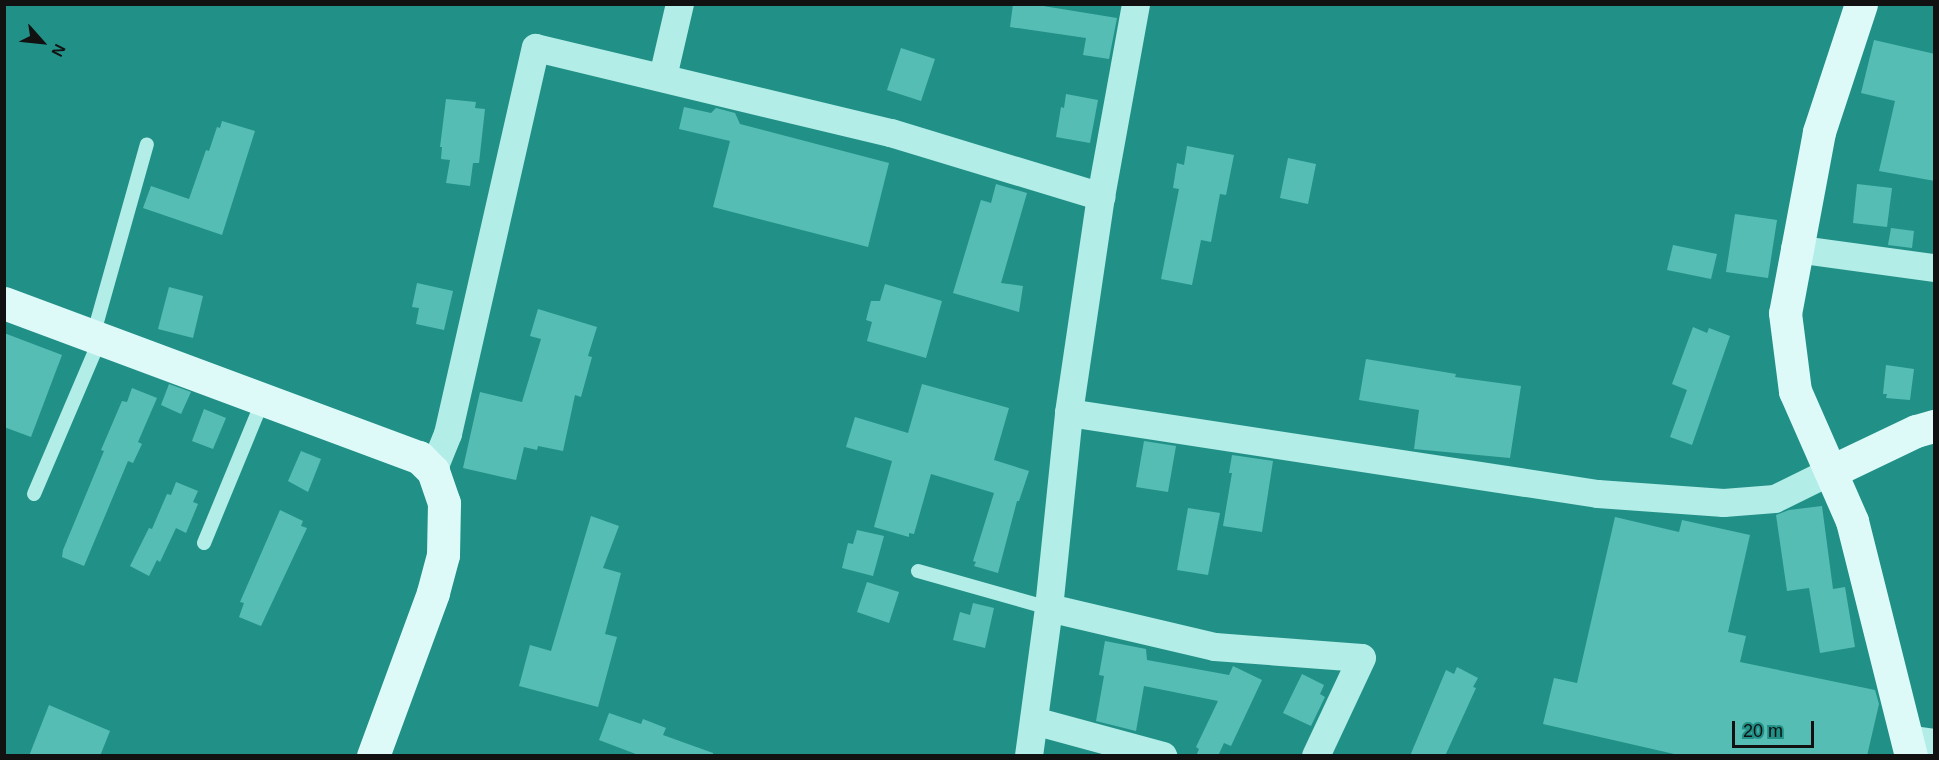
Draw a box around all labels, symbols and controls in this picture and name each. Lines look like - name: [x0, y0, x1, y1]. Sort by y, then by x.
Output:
- north arrow: [12, 12, 72, 72]
- text: N: [48, 41, 69, 59]
- scale bar: [1735, 709, 1818, 747]
- text: 20 m: [1743, 721, 1783, 741]

